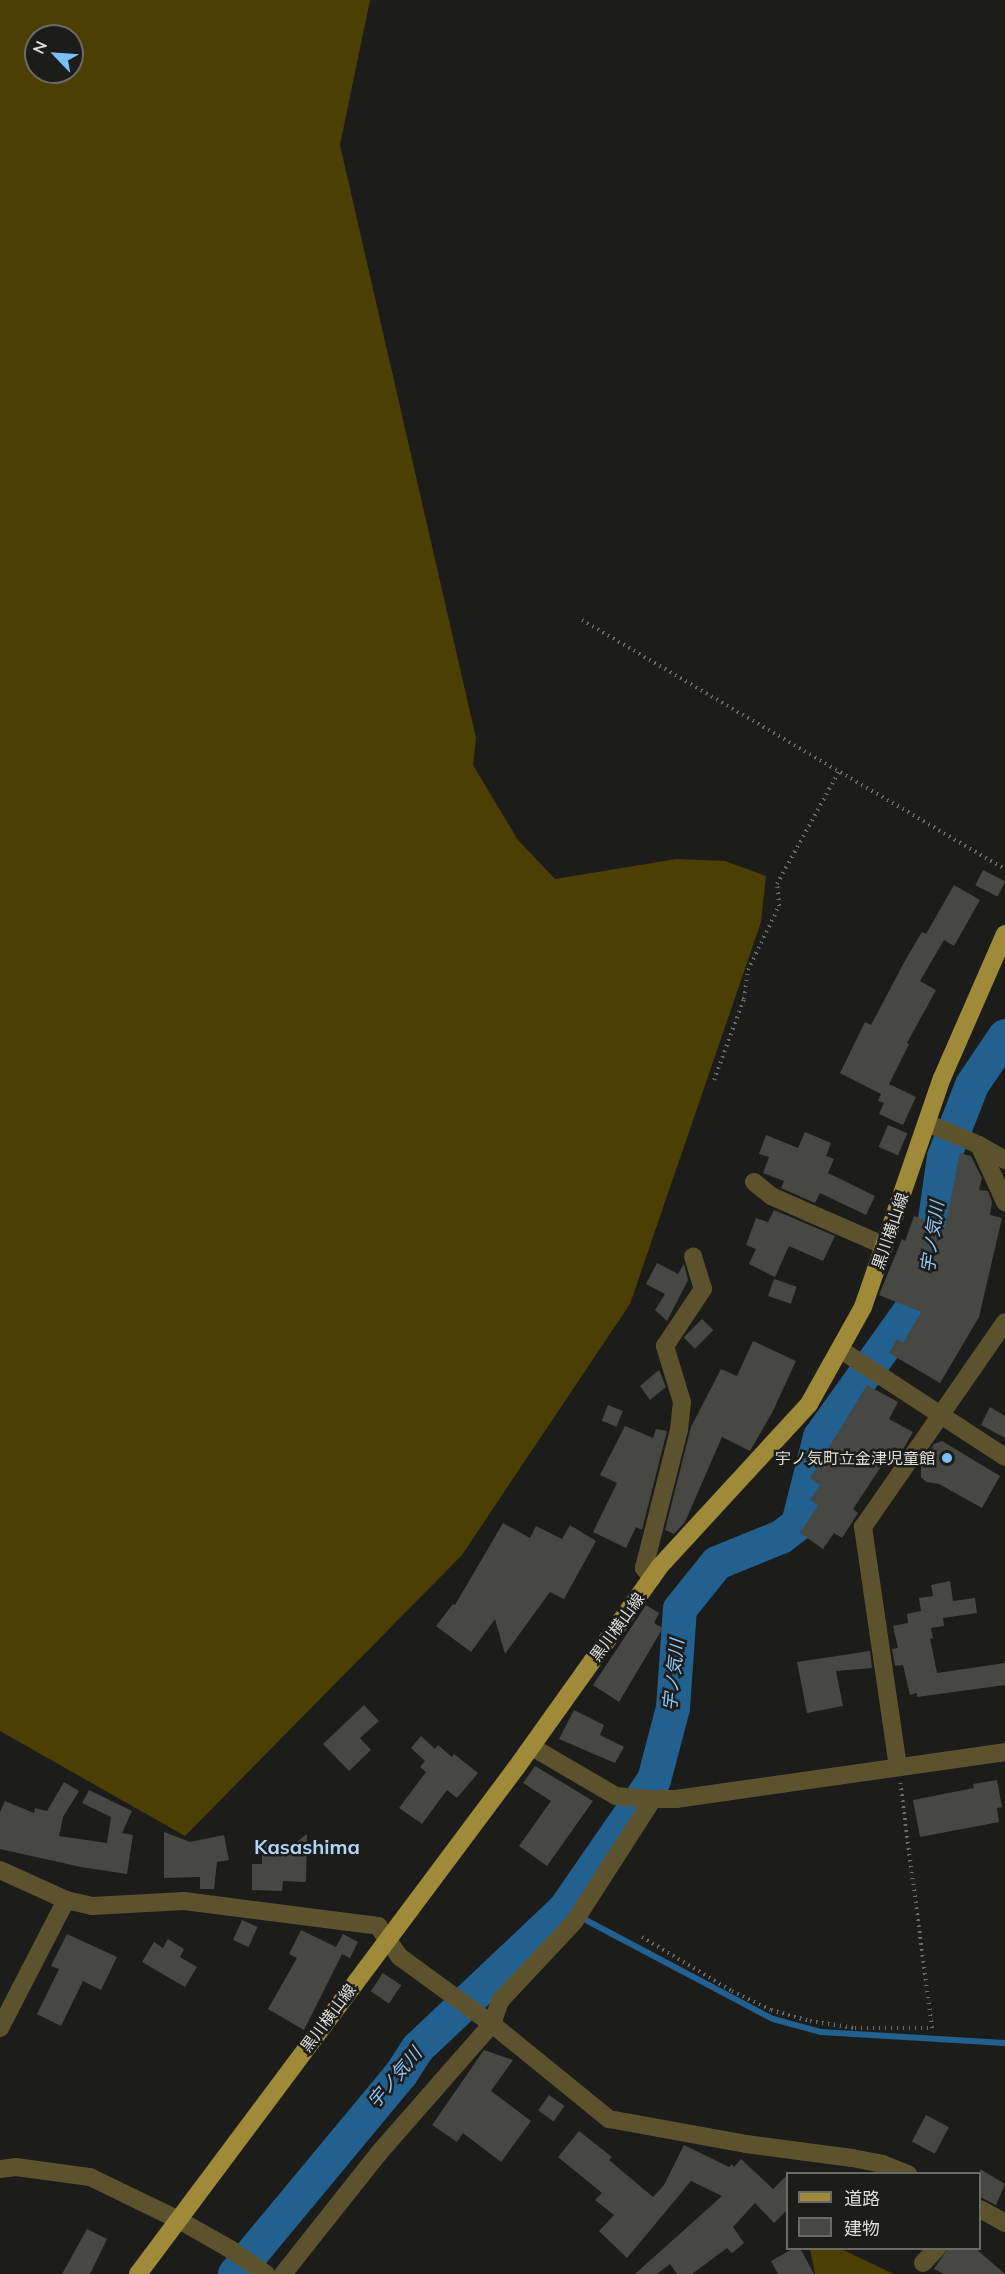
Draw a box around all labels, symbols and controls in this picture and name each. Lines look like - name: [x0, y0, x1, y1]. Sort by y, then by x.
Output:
- north arrow: [24, 24, 84, 84]
- text: N: [28, 38, 51, 57]
- street label: 黒川横山線: [868, 1190, 912, 1272]
- water label: 宇ノ気川: [917, 1200, 949, 1274]
- place label: 宇ノ気町立金津児童館: [775, 1448, 935, 1468]
- marker: 宇ノ気町立金津児童館: [940, 1451, 954, 1465]
- street label: 黒川横山線: [586, 1589, 648, 1665]
- water label: 宇ノ気川: [659, 1638, 689, 1712]
- district label: Kasashima: [254, 1834, 360, 1858]
- street label: 黒川横山線: [296, 1980, 360, 2056]
- water label: 宇ノ気川: [364, 2043, 426, 2113]
- legend: [786, 2172, 981, 2250]
- text: 道路: [844, 2187, 880, 2210]
- text: 建物: [844, 2217, 880, 2240]

